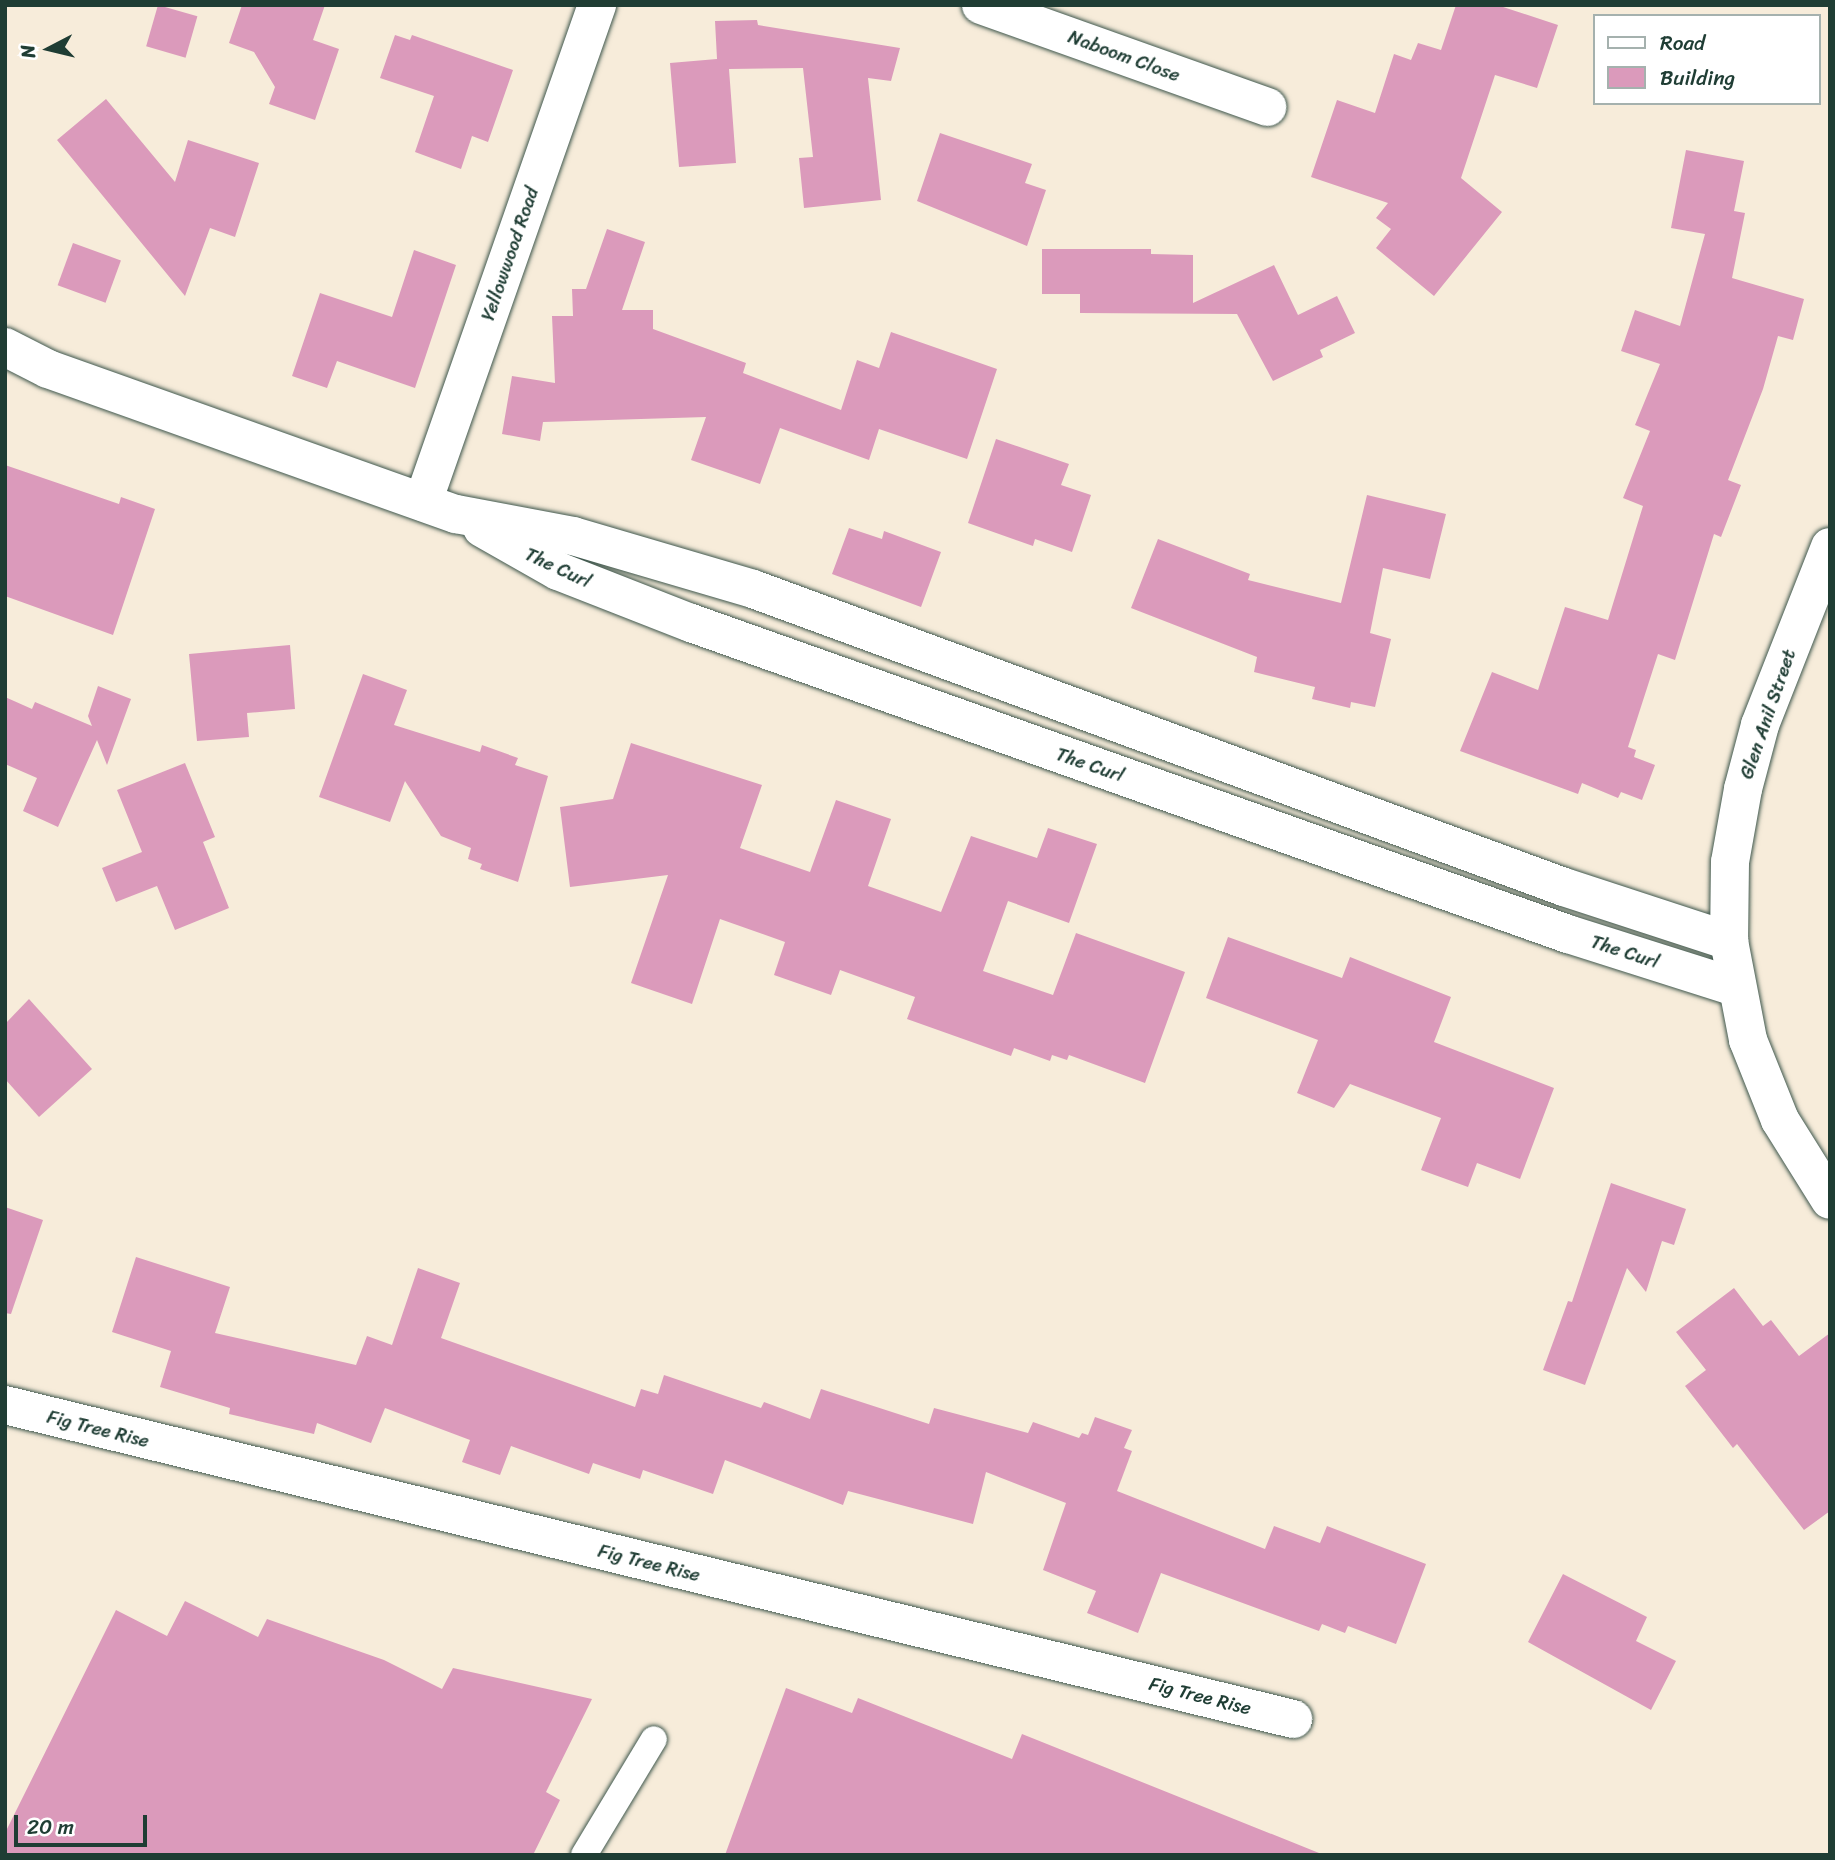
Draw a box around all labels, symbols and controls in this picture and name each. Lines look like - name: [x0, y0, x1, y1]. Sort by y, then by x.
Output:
- north arrow: [14, 14, 84, 84]
- legend: [1594, 14, 1821, 105]
- text: Road: [1660, 24, 1705, 62]
- street label: Naboom Close: [1065, 25, 1183, 87]
- text: N: [10, 43, 45, 60]
- text: Building: [1660, 59, 1735, 97]
- street label: Yellowwood Road: [476, 184, 544, 324]
- street label: The Curl: [521, 543, 595, 593]
- street label: Glen Anil Street: [1735, 646, 1801, 782]
- street label: The Curl: [1053, 743, 1127, 787]
- street label: The Curl: [1588, 930, 1662, 974]
- street label: Fig Tree Rise: [44, 1405, 152, 1453]
- street label: Fig Tree Rise: [595, 1539, 703, 1587]
- street label: Fig Tree Rise: [1146, 1672, 1254, 1720]
- scale bar: [18, 1800, 150, 1844]
- text: 20 m: [27, 1808, 74, 1846]

